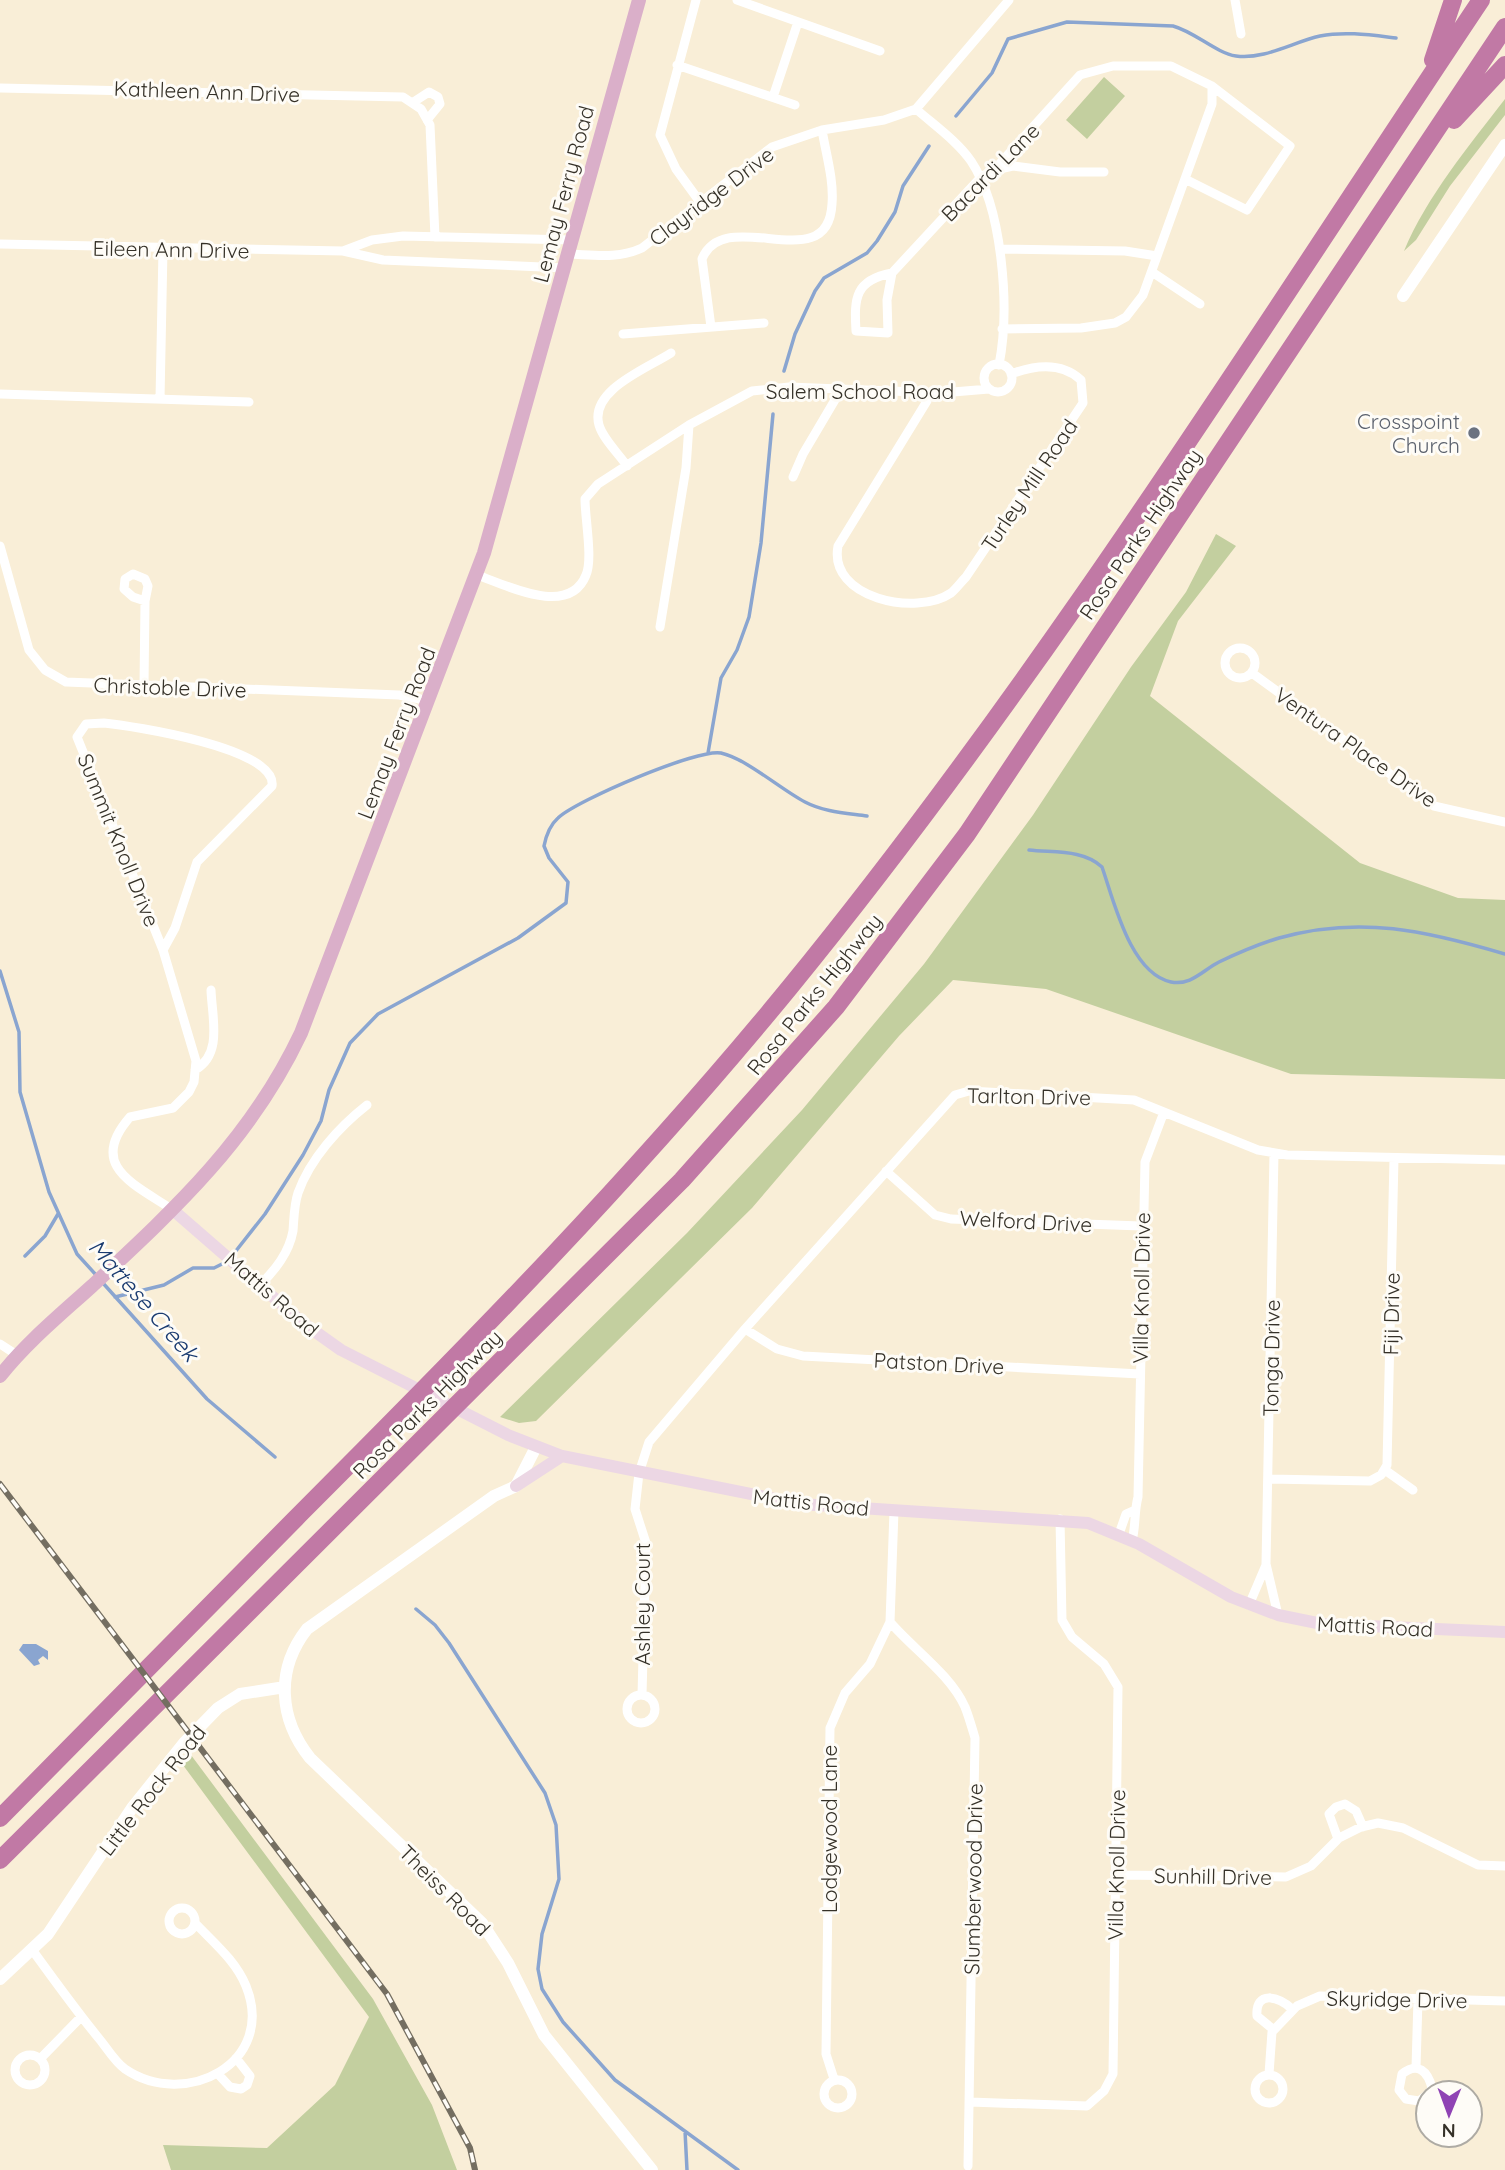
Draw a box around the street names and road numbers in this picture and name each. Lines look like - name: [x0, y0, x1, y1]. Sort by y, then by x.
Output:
- street label: Kathleen Ann Drive: [113, 75, 301, 107]
- street label: Lemay Ferry Road: [527, 103, 599, 285]
- street label: Bacardi Lane: [935, 117, 1045, 227]
- street label: Clayridge Drive: [644, 141, 778, 251]
- street label: Eileen Ann Drive: [92, 235, 250, 263]
- street label: Salem School Road: [766, 378, 954, 404]
- street label: Turley Mill Road: [975, 414, 1083, 556]
- street label: Rosa Parks Highway: [1073, 444, 1207, 624]
- street label: Lemay Ferry Road: [351, 643, 441, 823]
- street label: Christoble Drive: [93, 671, 247, 703]
- street label: Ventura Place Drive: [1270, 681, 1442, 813]
- street label: Summit Knoll Drive: [72, 750, 166, 930]
- street label: Rosa Parks Highway: [741, 908, 887, 1080]
- street label: Tarlton Drive: [967, 1082, 1091, 1110]
- street label: Welford Drive: [959, 1205, 1093, 1237]
- street label: Villa Knoll Drive: [1127, 1212, 1155, 1364]
- street label: Mattis Road: [220, 1246, 324, 1342]
- street label: Fiji Drive: [1377, 1272, 1405, 1356]
- street label: Tonga Drive: [1257, 1299, 1285, 1417]
- street label: Rosa Parks Highway: [347, 1324, 507, 1484]
- street label: Patston Drive: [873, 1347, 1005, 1379]
- street label: Mattis Road: [752, 1483, 870, 1521]
- street label: Ashley Court: [629, 1543, 655, 1665]
- street label: Mattis Road: [1316, 1610, 1434, 1642]
- street label: Little Rock Road: [93, 1719, 211, 1861]
- street label: Lodgewood Lane: [816, 1745, 842, 1913]
- street label: Slumberwood Drive: [958, 1783, 988, 1975]
- street label: Villa Knoll Drive: [1102, 1789, 1130, 1941]
- street label: Theiss Road: [394, 1839, 496, 1941]
- street label: Sunhill Drive: [1154, 1862, 1272, 1890]
- street label: Skyridge Drive: [1326, 1985, 1468, 2013]

